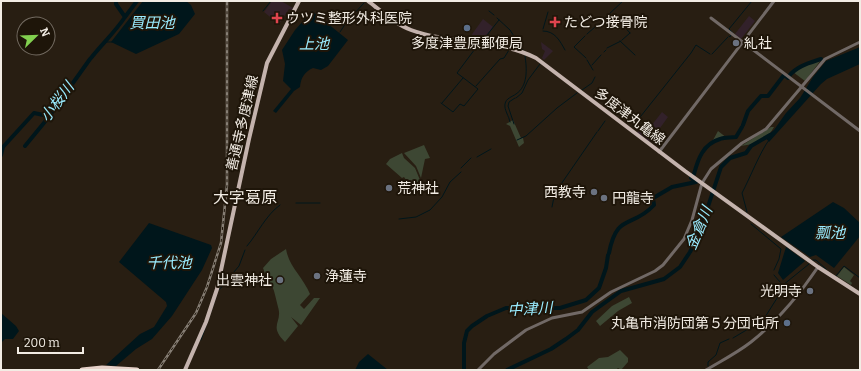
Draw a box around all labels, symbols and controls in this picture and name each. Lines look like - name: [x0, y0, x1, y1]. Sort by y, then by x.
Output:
- place label: ウツミ整形外科医院: [286, 10, 412, 27]
- marker: ウツミ整形外科医院: [271, 12, 283, 24]
- water label: 買田池: [129, 14, 176, 32]
- place label: たどつ接骨院: [564, 14, 648, 31]
- north arrow: [16, 16, 56, 56]
- marker: たどつ接骨院: [549, 16, 561, 28]
- marker: 多度津豊原郵便局: [462, 23, 472, 33]
- text: N: [37, 26, 53, 39]
- water label: 上池: [299, 35, 331, 53]
- place label: 多度津豊原郵便局: [411, 35, 523, 52]
- place label: 糺社: [744, 35, 772, 52]
- marker: 糺社: [731, 38, 741, 48]
- street label: 善通寺多度津線: [223, 73, 262, 173]
- water label: 小桜川: [36, 77, 79, 125]
- street label: 多度津丸亀線: [591, 84, 668, 148]
- place label: 荒神社: [397, 180, 439, 197]
- marker: 荒神社: [384, 183, 394, 193]
- place label: 西教寺: [544, 184, 586, 201]
- marker: 西教寺: [589, 187, 599, 197]
- district label: 大字葛原: [213, 188, 277, 207]
- place label: 円龍寺: [612, 190, 654, 207]
- marker: 円龍寺: [599, 193, 609, 203]
- water label: 金倉川: [682, 202, 717, 252]
- water label: 瓢池: [815, 224, 847, 242]
- water label: 千代池: [146, 254, 193, 272]
- place label: 浄蓮寺: [325, 268, 367, 285]
- marker: 浄蓮寺: [312, 271, 322, 281]
- place label: 出雲神社: [216, 272, 272, 289]
- marker: 出雲神社: [275, 275, 285, 285]
- place label: 光明寺: [760, 283, 802, 300]
- marker: 光明寺: [805, 286, 815, 296]
- water label: 中津川: [507, 299, 555, 319]
- place label: 丸亀市消防団第５分団屯所: [611, 315, 779, 332]
- marker: 丸亀市消防団第５分団屯所: [782, 318, 792, 328]
- scale bar: [18, 329, 83, 355]
- text: 200 m: [24, 336, 60, 350]

